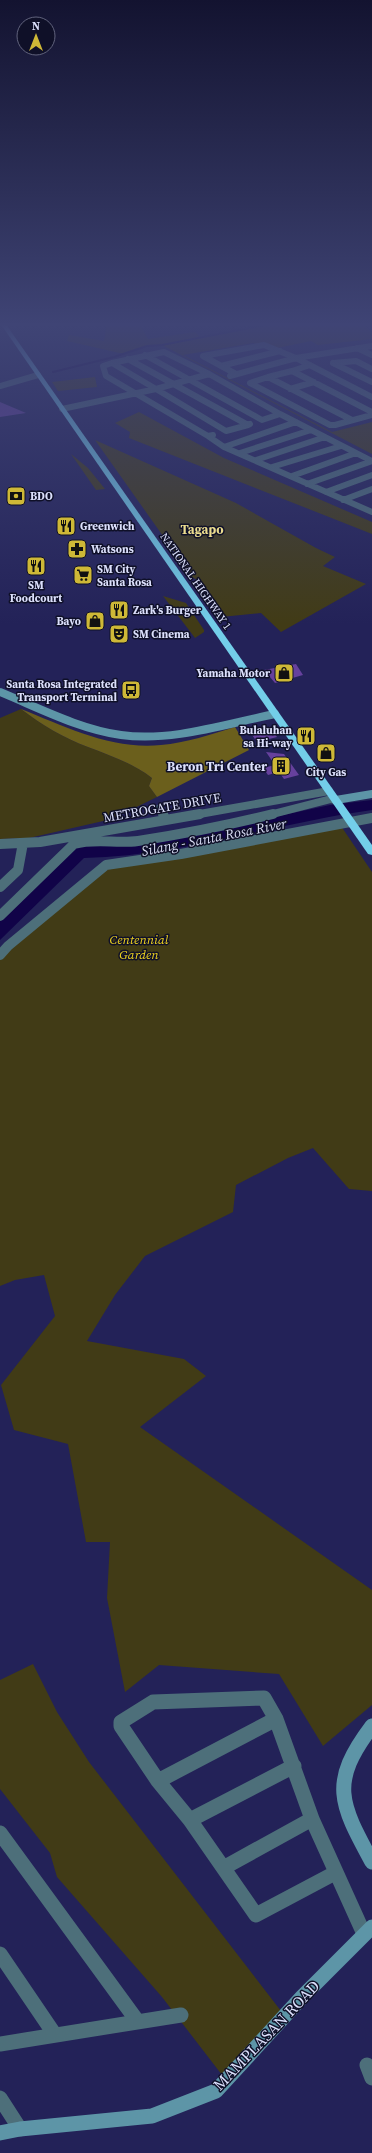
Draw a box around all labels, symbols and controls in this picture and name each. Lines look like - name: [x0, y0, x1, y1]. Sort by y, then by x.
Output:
- north arrow: [16, 16, 56, 56]
- text: N: [32, 19, 40, 34]
- bank icon: BDO: [5, 485, 27, 507]
- place label: BDO: [30, 489, 53, 504]
- restaurant icon: Greenwich: [55, 515, 77, 537]
- place label: Greenwich: [80, 519, 135, 534]
- district label: Tagapo: [180, 521, 224, 538]
- street label: NATIONAL HIGHWAY 1: [156, 530, 235, 633]
- pharmacy icon: Watsons: [66, 538, 88, 560]
- place label: Watsons: [91, 542, 134, 557]
- restaurant icon: SM Foodcourt: [25, 555, 47, 577]
- place label: SM City Santa Rosa: [97, 562, 152, 590]
- supermarket icon: SM City Santa Rosa: [72, 564, 94, 586]
- place label: SM Foodcourt: [10, 578, 63, 606]
- restaurant icon: Zark's Burger: [108, 599, 130, 621]
- place label: Zark's Burger: [133, 603, 202, 618]
- shop icon: Bayo: [84, 610, 106, 632]
- place label: Bayo: [56, 614, 81, 629]
- theatre icon: SM Cinema: [108, 623, 130, 645]
- place label: SM Cinema: [133, 627, 190, 642]
- shop icon: Yamaha Motor: [273, 662, 295, 684]
- place label: Yamaha Motor: [197, 666, 271, 681]
- place label: Santa Rosa Integrated Transport Terminal: [6, 677, 117, 705]
- bus stop icon: Santa Rosa Integrated Transport Terminal: [120, 679, 142, 701]
- place label: Bulaluhan sa Hi-way: [240, 723, 292, 751]
- restaurant icon: Bulaluhan sa Hi-way: [295, 725, 317, 747]
- shop icon: City Gas: [315, 742, 337, 764]
- building icon: Beron Tri Center: [270, 755, 292, 777]
- place label: Beron Tri Center: [167, 758, 268, 775]
- place label: City Gas: [306, 765, 346, 780]
- street label: METROGATE DRIVE: [102, 789, 222, 826]
- water label: Silang - Santa Rosa River: [140, 813, 289, 861]
- park label: Centennial Garden: [110, 931, 169, 963]
- street label: MAMPLASAN ROAD: [208, 1975, 324, 2095]

